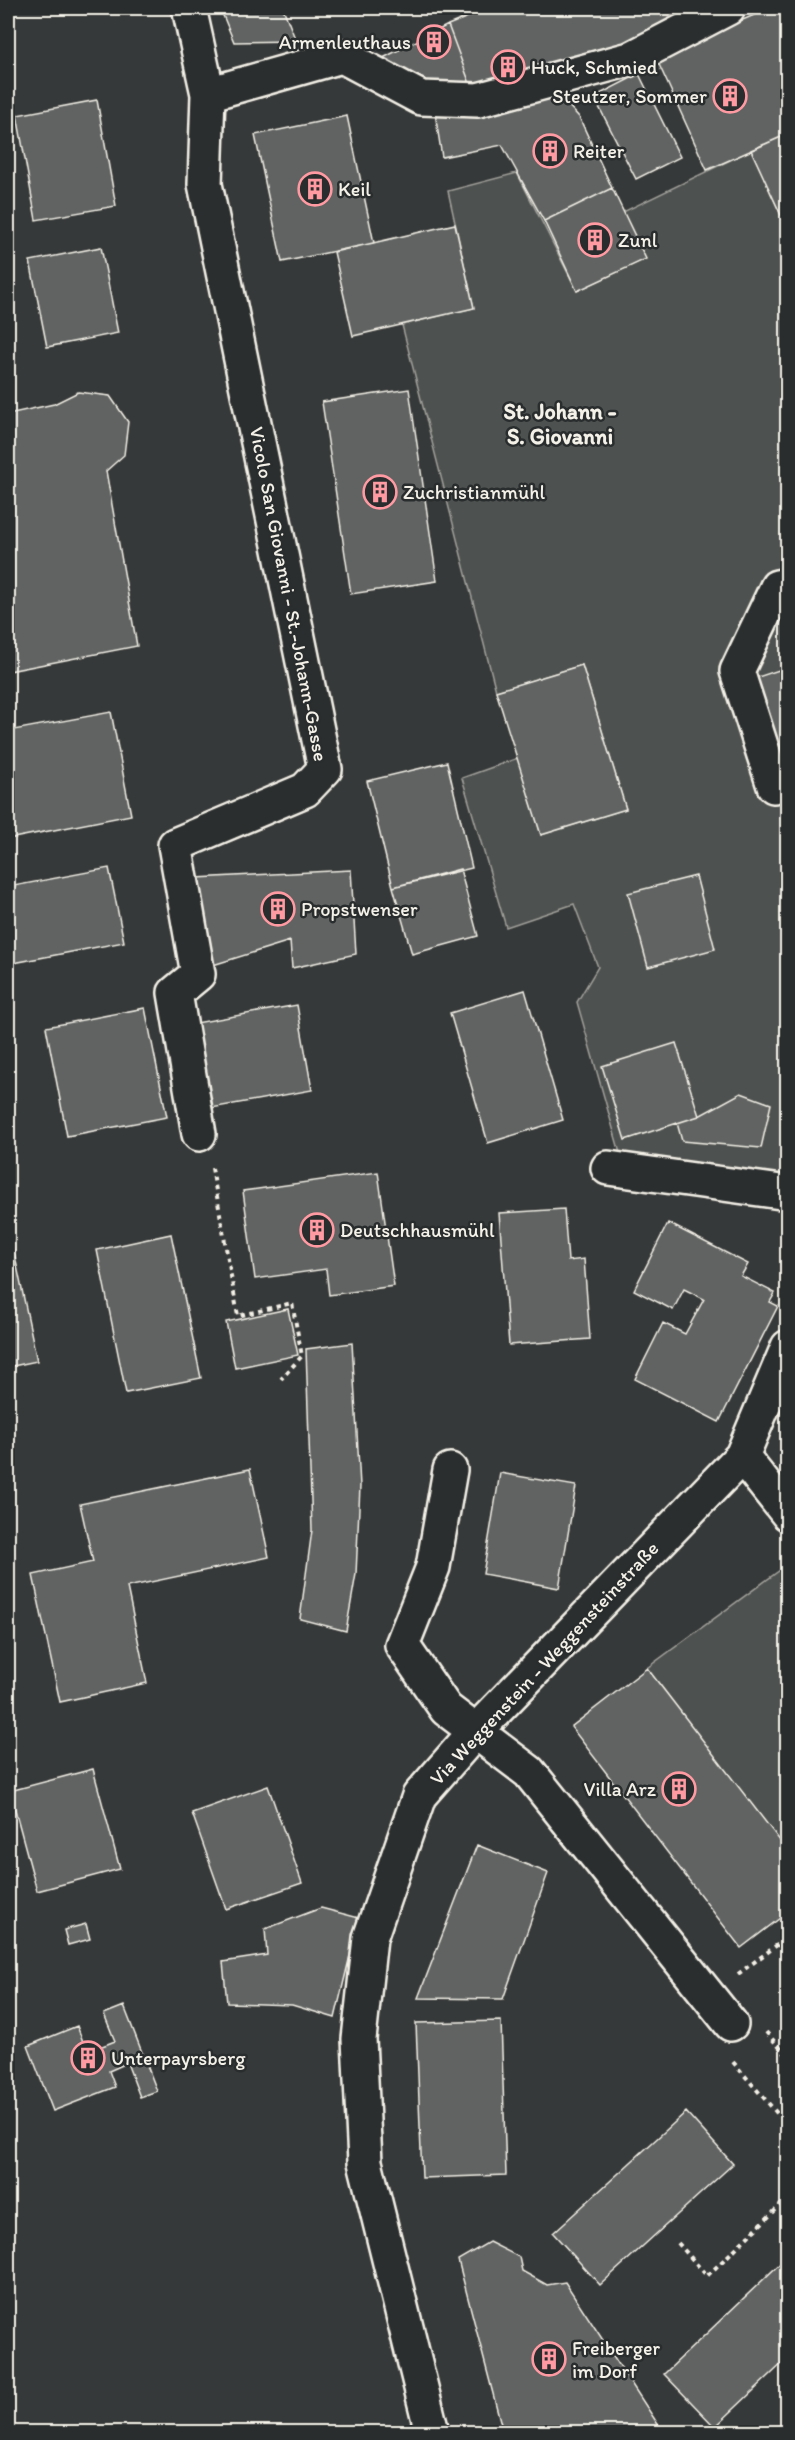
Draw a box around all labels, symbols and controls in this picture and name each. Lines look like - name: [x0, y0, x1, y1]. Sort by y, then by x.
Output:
- building icon: Armenleuthaus: [416, 24, 452, 60]
- place label: Armenleuthaus: [279, 30, 411, 54]
- building icon: Huck, Schmied: [490, 49, 526, 85]
- place label: Huck, Schmied: [531, 55, 658, 79]
- building icon: Steutzer, Sommer: [712, 78, 748, 114]
- place label: Steutzer, Sommer: [552, 84, 707, 108]
- building icon: Reiter: [532, 133, 568, 169]
- place label: Reiter: [573, 139, 625, 163]
- building icon: Keil: [297, 171, 333, 207]
- place label: Keil: [338, 177, 371, 201]
- building icon: Zunl: [577, 222, 613, 258]
- place label: Zunl: [618, 228, 658, 252]
- district label: St. Johann - S. Giovanni: [503, 398, 617, 450]
- street label: Vicolo San Giovanni - St.-Johann-Gasse: [245, 425, 333, 763]
- building icon: Zuchristianmühl: [362, 474, 398, 510]
- place label: Zuchristianmühl: [403, 480, 545, 504]
- building icon: Propstwenser: [260, 891, 296, 927]
- place label: Propstwenser: [301, 897, 418, 921]
- building icon: Deutschhausmühl: [299, 1212, 335, 1248]
- place label: Deutschhausmühl: [340, 1218, 495, 1242]
- street label: Via Weggenstein - Weggensteinstraße: [425, 1536, 663, 1790]
- building icon: Villa Arz: [661, 1771, 697, 1807]
- place label: Villa Arz: [583, 1777, 657, 1801]
- building icon: Unterpayrsberg: [70, 2040, 106, 2076]
- place label: Unterpayrsberg: [111, 2046, 246, 2070]
- place label: Freiberger im Dorf: [572, 2336, 660, 2383]
- building icon: Freiberger im Dorf: [531, 2341, 567, 2377]

